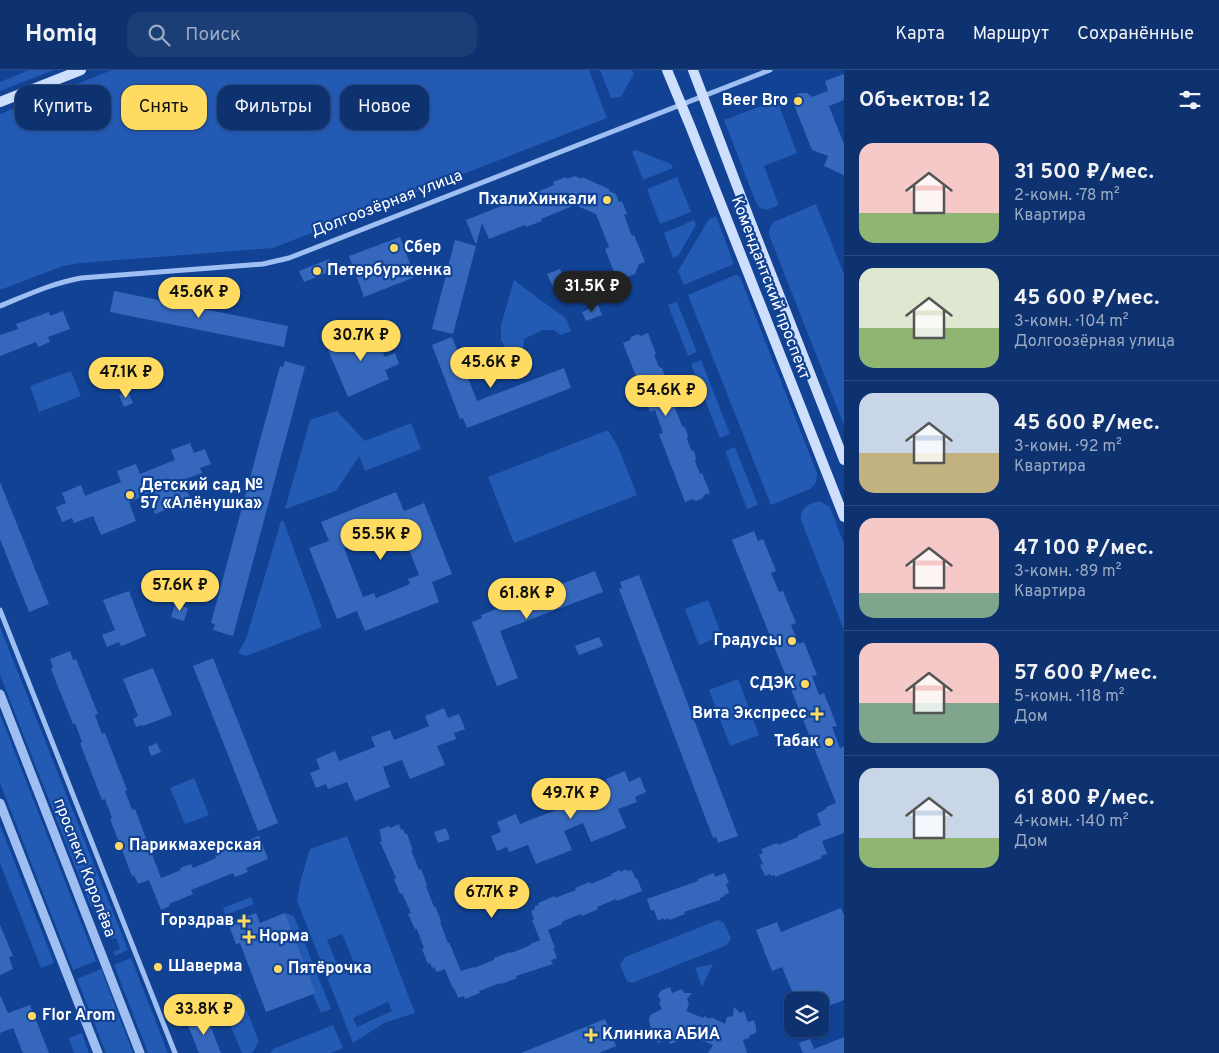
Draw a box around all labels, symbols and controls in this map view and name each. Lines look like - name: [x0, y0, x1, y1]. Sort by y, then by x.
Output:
- search box: [127, 12, 477, 57]
- text: Homiq: [25, 20, 97, 50]
- icon: search: [145, 21, 173, 49]
- text: Поиск: [185, 23, 241, 47]
- text: Карта: [895, 23, 945, 46]
- text: Маршрут: [973, 23, 1049, 46]
- text: Сохранённые: [1077, 23, 1194, 46]
- chip: Купить: [15, 85, 111, 130]
- chip: Снять: [121, 85, 207, 130]
- chip: Фильтры: [217, 85, 330, 130]
- chip: Новое: [340, 85, 429, 130]
- icon: filters: [1176, 86, 1204, 114]
- text: Объектов: 12: [859, 87, 990, 114]
- place label: Beer Bro: [722, 91, 788, 111]
- marker: Beer Bro: [792, 95, 804, 107]
- text: 31 500 ₽/мес.: [1014, 159, 1154, 186]
- icon: home: [899, 163, 959, 223]
- street label: Долгоозёрная улица: [308, 166, 466, 242]
- text: 2-комн. · 78 m²: [1014, 186, 1120, 206]
- place label: ПхалиХинкали: [478, 190, 597, 210]
- marker: ПхалиХинкали: [601, 194, 613, 206]
- street label: Комендантский проспект: [726, 194, 814, 382]
- text: Квартира: [1014, 206, 1086, 226]
- place label: Сбер: [404, 238, 441, 258]
- marker: Сбер: [388, 242, 400, 254]
- place label: Петербурженка: [327, 261, 451, 281]
- marker: Петербурженка: [311, 265, 323, 277]
- pin: 31.5K ₽: [546, 270, 638, 313]
- pin: 45.6K ₽: [153, 276, 245, 319]
- text: 31.5K ₽: [564, 277, 620, 297]
- text: 45.6K ₽: [169, 283, 229, 303]
- text: 45 600 ₽/мес.: [1014, 285, 1159, 312]
- icon: home: [899, 288, 959, 348]
- text: 3-комн. · 104 m²: [1014, 312, 1129, 332]
- pin: 30.7K ₽: [315, 320, 407, 362]
- text: 30.7K ₽: [333, 326, 389, 346]
- text: Долгоозёрная улица: [1014, 332, 1175, 352]
- pin: 45.6K ₽: [445, 346, 537, 389]
- text: 45.6K ₽: [461, 353, 521, 373]
- pin: 47.1K ₽: [80, 356, 172, 399]
- text: 47.1K ₽: [100, 363, 152, 383]
- pin: 54.6K ₽: [620, 374, 712, 417]
- text: 54.6K ₽: [636, 381, 696, 401]
- text: 45 600 ₽/мес.: [1014, 410, 1159, 437]
- icon: home: [899, 413, 959, 473]
- text: 3-комн. · 92 m²: [1014, 437, 1122, 457]
- text: Квартира: [1014, 457, 1086, 477]
- place label: Детский сад № 57 «Алёнушка»: [140, 476, 263, 514]
- marker: Детский сад № 57 «Алёнушка»: [124, 489, 136, 501]
- pin: 55.5K ₽: [335, 518, 427, 561]
- text: 55.5K ₽: [351, 525, 411, 545]
- text: 47 100 ₽/мес.: [1014, 535, 1153, 562]
- icon: home: [899, 538, 959, 598]
- text: 3-комн. · 89 m²: [1014, 562, 1121, 582]
- pin: 57.6K ₽: [134, 570, 226, 612]
- text: 57.6K ₽: [152, 576, 208, 596]
- pin: 61.8K ₽: [481, 578, 573, 620]
- text: Квартира: [1014, 582, 1086, 602]
- text: 61.8K ₽: [499, 584, 555, 604]
- place label: Градусы: [714, 631, 782, 651]
- marker: Градусы: [786, 635, 798, 647]
- text: 57 600 ₽/мес.: [1014, 660, 1157, 687]
- icon: home: [899, 663, 959, 723]
- place label: СДЭК: [749, 674, 795, 694]
- marker: СДЭК: [799, 678, 811, 690]
- text: 5-комн. · 118 m²: [1014, 687, 1125, 707]
- place label: Вита Экспресс: [692, 704, 807, 724]
- text: Дом: [1014, 707, 1048, 727]
- marker: Вита Экспресс: [811, 708, 823, 720]
- place label: Табак: [774, 732, 819, 752]
- marker: Табак: [823, 736, 835, 748]
- pin: 49.7K ₽: [525, 778, 617, 820]
- text: 49.7K ₽: [542, 784, 600, 804]
- text: 61 800 ₽/мес.: [1014, 785, 1154, 812]
- icon: home: [899, 788, 959, 848]
- street label: проспект Королёва: [48, 796, 120, 940]
- text: 4-комн. · 140 m²: [1014, 812, 1129, 832]
- text: Дом: [1014, 832, 1048, 852]
- place label: Парикмахерская: [129, 836, 262, 856]
- marker: Парикмахерская: [113, 840, 125, 852]
- pin: 67.7K ₽: [446, 876, 538, 919]
- text: 67.7K ₽: [465, 883, 519, 903]
- place label: Горздрав: [161, 911, 234, 931]
- marker: Горздрав: [238, 915, 250, 927]
- place label: Норма: [259, 927, 309, 947]
- marker: Норма: [243, 931, 255, 943]
- place label: Шаверма: [168, 957, 242, 977]
- place label: Пятёрочка: [288, 959, 372, 979]
- marker: Шаверма: [152, 961, 164, 973]
- marker: Пятёрочка: [272, 963, 284, 975]
- map controls: [784, 992, 829, 1037]
- button: layers: [784, 992, 829, 1037]
- pin: 33.8K ₽: [158, 994, 250, 1036]
- text: 33.8K ₽: [175, 1000, 233, 1020]
- place label: Flor Arom: [42, 1006, 115, 1026]
- marker: Flor Arom: [26, 1010, 38, 1022]
- place label: Клиника АБИА: [602, 1025, 720, 1045]
- marker: Клиника АБИА: [584, 1028, 598, 1042]

